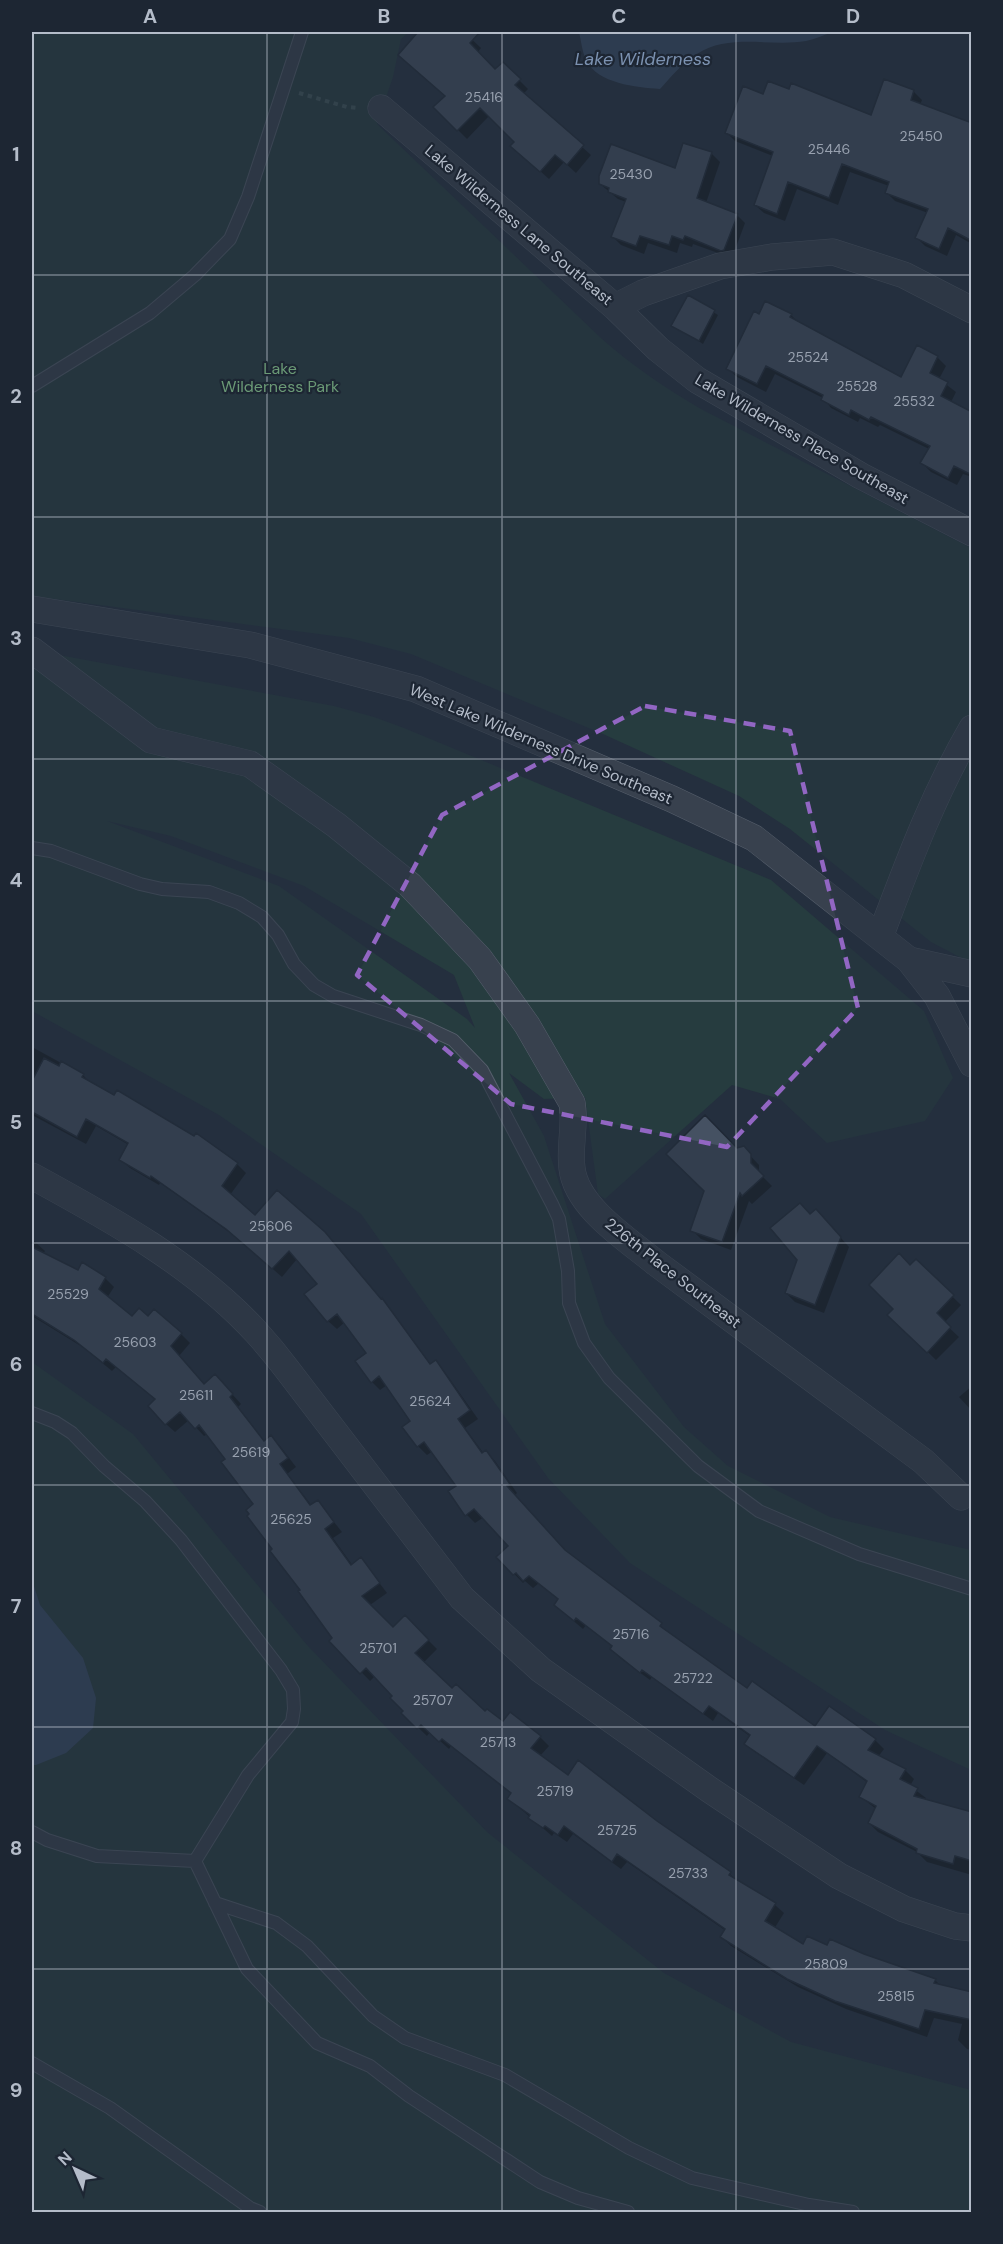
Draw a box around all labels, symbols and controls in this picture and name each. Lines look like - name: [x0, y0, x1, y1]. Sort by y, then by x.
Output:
- text: A: [143, 3, 157, 29]
- text: B: [378, 3, 390, 29]
- text: C: [612, 3, 626, 29]
- text: D: [846, 3, 860, 29]
- water label: Lake Wilderness: [575, 47, 711, 71]
- house number: 25416: [465, 88, 503, 106]
- house number: 25450: [899, 127, 943, 145]
- street label: Lake Wilderness Lane Southeast: [421, 140, 617, 310]
- house number: 25446: [808, 140, 850, 158]
- text: 1: [12, 141, 20, 167]
- house number: 25430: [610, 165, 652, 183]
- house number: 25524: [787, 348, 829, 366]
- park label: Lake Wilderness Park: [221, 358, 339, 397]
- street label: Lake Wilderness Place Southeast: [691, 369, 913, 509]
- house number: 25528: [836, 377, 878, 395]
- text: 2: [10, 383, 22, 409]
- house number: 25532: [893, 392, 935, 410]
- text: 3: [10, 625, 22, 651]
- street label: West Lake Wilderness Drive Southeast: [406, 679, 676, 809]
- text: 4: [10, 867, 23, 893]
- text: 5: [10, 1109, 22, 1135]
- street label: 226th Place Southeast: [601, 1213, 745, 1333]
- house number: 25606: [249, 1217, 293, 1235]
- house number: 25529: [47, 1285, 89, 1303]
- house number: 25603: [113, 1333, 157, 1351]
- text: 6: [10, 1351, 22, 1377]
- house number: 25611: [179, 1386, 213, 1404]
- house number: 25624: [409, 1392, 451, 1410]
- house number: 25619: [232, 1443, 270, 1461]
- house number: 25625: [270, 1510, 312, 1528]
- text: 7: [11, 1593, 22, 1619]
- house number: 25716: [612, 1625, 650, 1643]
- house number: 25701: [359, 1639, 397, 1657]
- house number: 25722: [673, 1669, 713, 1687]
- house number: 25707: [413, 1691, 453, 1709]
- house number: 25713: [480, 1733, 516, 1751]
- house number: 25719: [536, 1782, 574, 1800]
- house number: 25725: [597, 1821, 637, 1839]
- text: 8: [10, 1835, 22, 1861]
- house number: 25733: [668, 1864, 708, 1882]
- house number: 25809: [804, 1955, 848, 1973]
- house number: 25815: [877, 1987, 915, 2005]
- text: 9: [10, 2077, 22, 2103]
- north arrow: [45, 2139, 105, 2199]
- text: N: [53, 2147, 76, 2170]

